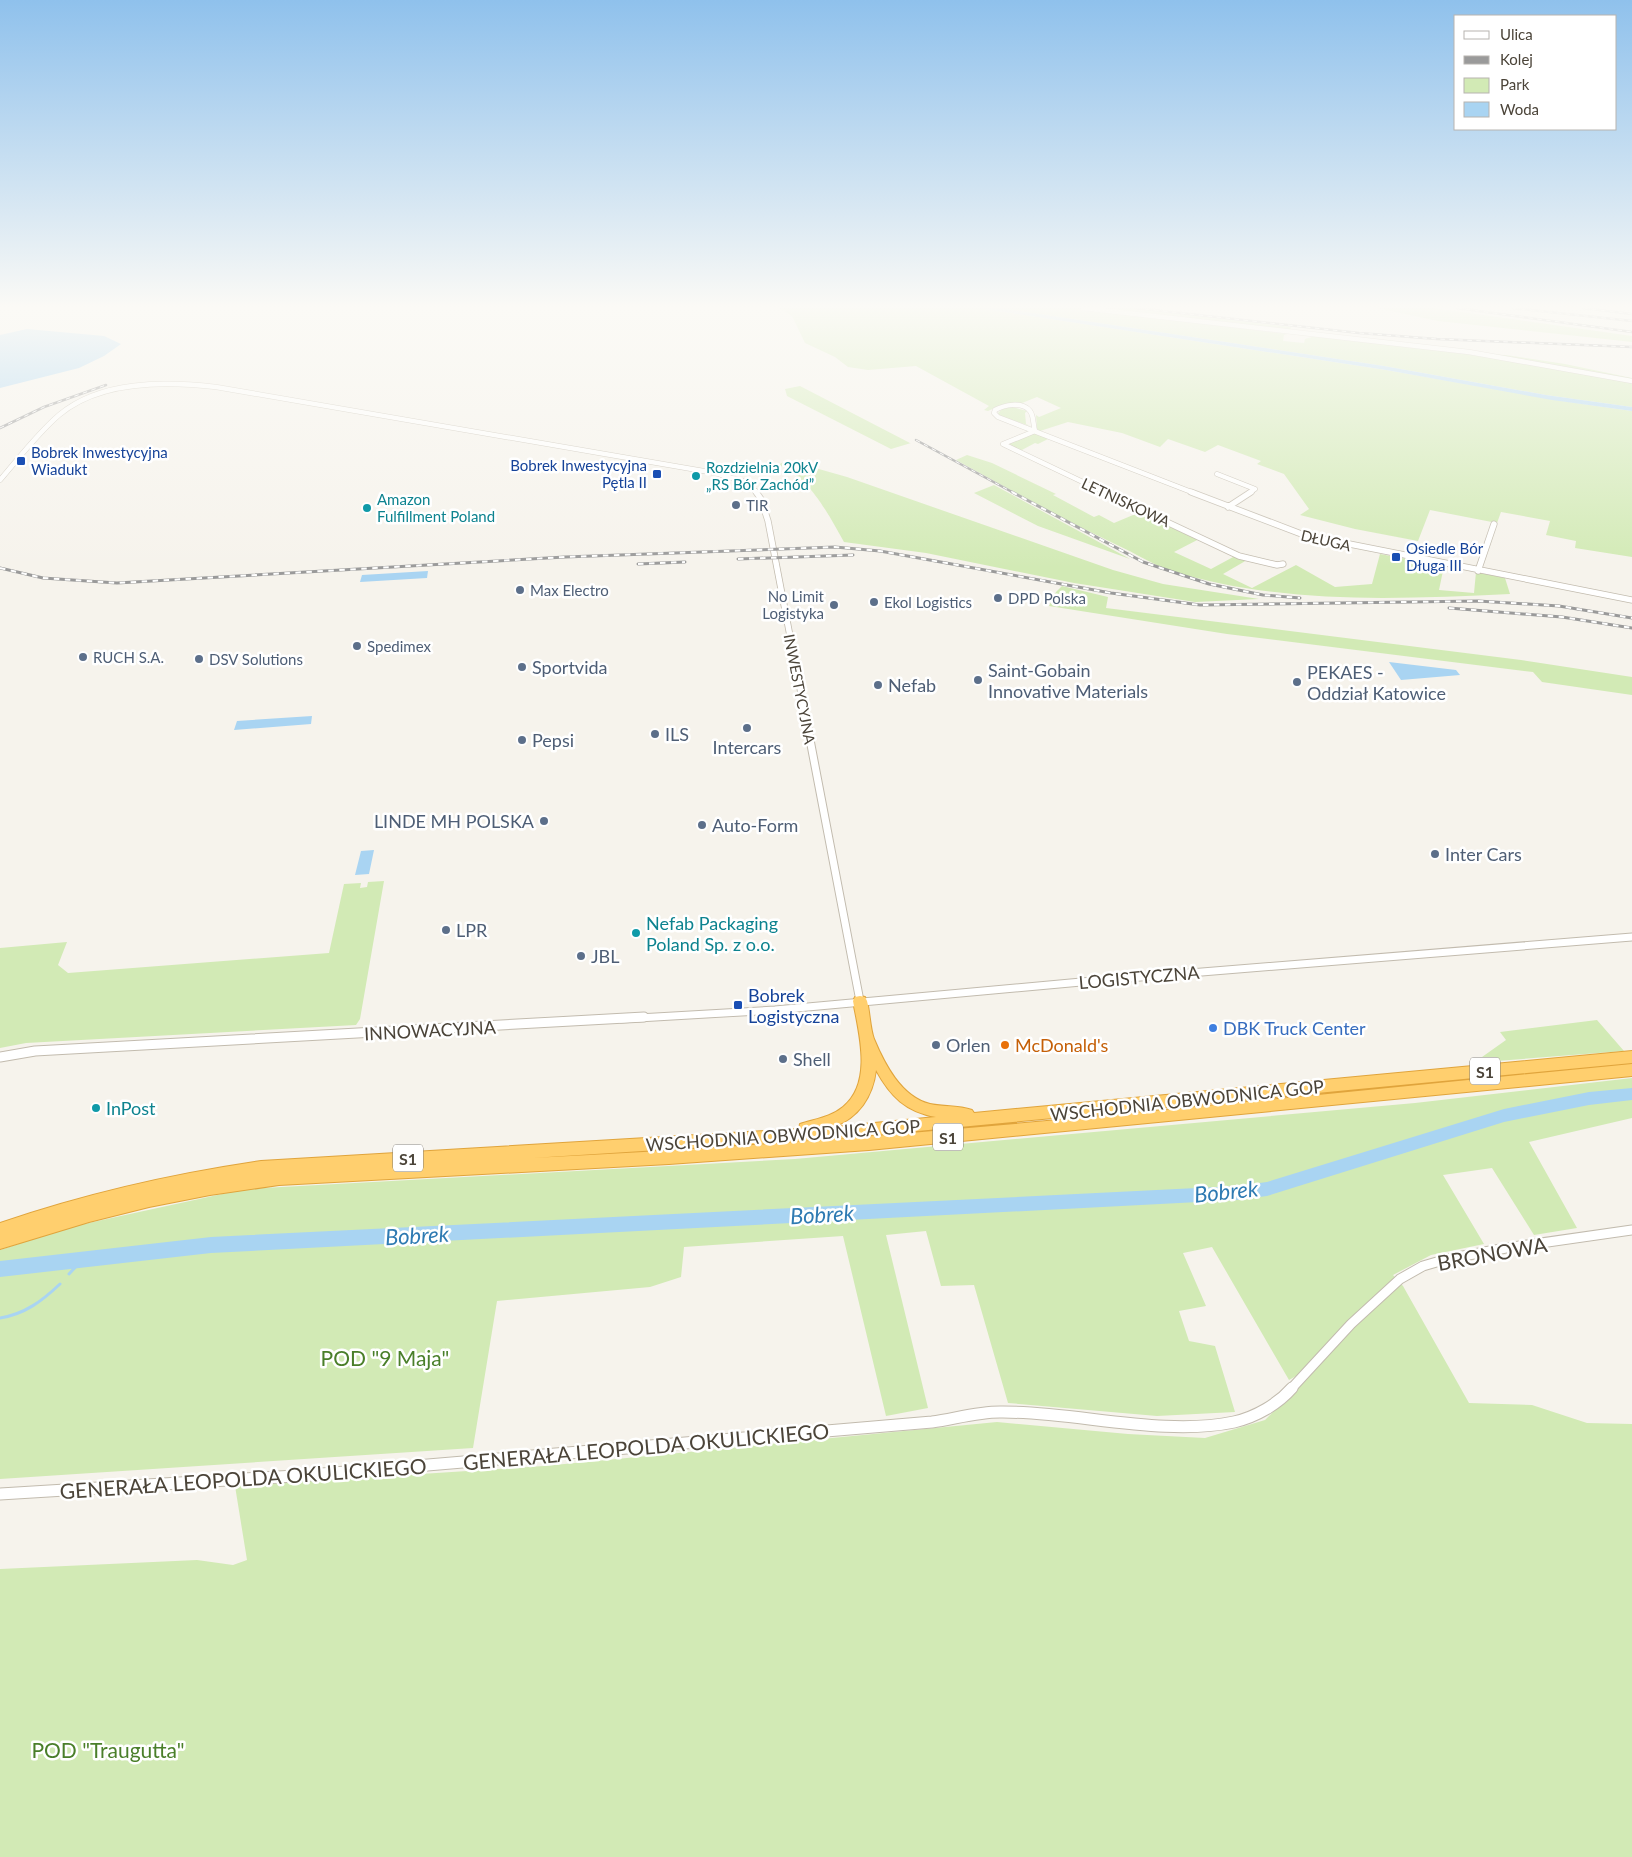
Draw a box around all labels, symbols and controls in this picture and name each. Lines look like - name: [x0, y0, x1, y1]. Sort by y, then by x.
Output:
- legend: [1454, 15, 1617, 130]
- text: Ulica: [1500, 25, 1533, 43]
- text: Kolej: [1500, 50, 1533, 68]
- text: Park: [1500, 75, 1530, 93]
- text: Woda: [1500, 100, 1539, 118]
- place label: Bobrek Inwestycyjna Wiadukt: [31, 443, 168, 478]
- marker: Bobrek Inwestycyjna Wiadukt: [15, 455, 27, 467]
- place label: Bobrek Inwestycyjna Pętla II: [510, 456, 647, 491]
- place label: Rozdzielnia 20kV „RS Bór Zachód”: [706, 458, 819, 493]
- marker: Bobrek Inwestycyjna Pętla II: [651, 468, 663, 480]
- marker: Rozdzielnia 20kV „RS Bór Zachód”: [690, 470, 702, 482]
- street label: LETNISKOWA: [1079, 474, 1174, 531]
- place label: Amazon Fulfillment Poland: [377, 490, 495, 525]
- place label: TIR: [746, 496, 769, 514]
- marker: TIR: [730, 499, 742, 511]
- marker: Amazon Fulfillment Poland: [361, 502, 373, 514]
- street label: DŁUGA: [1299, 526, 1354, 555]
- place label: Osiedle Bór Długa III: [1406, 539, 1484, 574]
- marker: Osiedle Bór Długa III: [1390, 551, 1402, 563]
- place label: Max Electro: [530, 581, 609, 599]
- marker: Max Electro: [514, 584, 526, 596]
- place label: No Limit Logistyka: [762, 587, 825, 622]
- place label: DPD Polska: [1008, 589, 1086, 607]
- marker: DPD Polska: [992, 592, 1004, 604]
- place label: Ekol Logistics: [884, 593, 972, 611]
- marker: Ekol Logistics: [868, 596, 880, 608]
- marker: No Limit Logistyka: [828, 599, 840, 611]
- street label: INWESTYCYJNA: [780, 632, 820, 746]
- place label: Spedimex: [367, 637, 431, 655]
- marker: Spedimex: [351, 640, 363, 652]
- place label: RUCH S.A.: [93, 648, 164, 666]
- place label: DSV Solutions: [209, 650, 303, 668]
- marker: RUCH S.A.: [77, 651, 89, 663]
- marker: DSV Solutions: [193, 653, 205, 665]
- place label: Sportvida: [532, 656, 608, 678]
- place label: Saint-Gobain Innovative Materials: [988, 659, 1148, 702]
- marker: Sportvida: [516, 661, 528, 673]
- place label: PEKAES - Oddział Katowice: [1307, 661, 1446, 704]
- place label: Nefab: [888, 674, 936, 696]
- marker: Saint-Gobain Innovative Materials: [972, 674, 984, 686]
- marker: PEKAES - Oddział Katowice: [1291, 676, 1303, 688]
- marker: Nefab: [872, 679, 884, 691]
- marker: Intercars: [741, 722, 753, 734]
- place label: ILS: [665, 723, 689, 745]
- marker: ILS: [649, 728, 661, 740]
- place label: Pepsi: [532, 729, 574, 751]
- marker: Pepsi: [516, 734, 528, 746]
- place label: Intercars: [713, 736, 782, 758]
- place label: LINDE MH POLSKA: [374, 810, 535, 832]
- place label: Auto-Form: [712, 814, 798, 836]
- marker: LINDE MH POLSKA: [538, 815, 550, 827]
- marker: Auto-Form: [696, 819, 708, 831]
- place label: Inter Cars: [1445, 843, 1522, 865]
- marker: Inter Cars: [1429, 848, 1441, 860]
- place label: Nefab Packaging Poland Sp. z o.o.: [646, 912, 778, 955]
- place label: LPR: [456, 919, 488, 941]
- marker: LPR: [440, 924, 452, 936]
- marker: Nefab Packaging Poland Sp. z o.o.: [630, 927, 642, 939]
- place label: JBL: [591, 945, 620, 967]
- marker: JBL: [575, 950, 587, 962]
- street label: LOGISTYCZNA: [1078, 961, 1201, 993]
- place label: Bobrek Logistyczna: [748, 984, 839, 1027]
- marker: Bobrek Logistyczna: [732, 999, 744, 1011]
- street label: INNOWACYJNA: [364, 1016, 497, 1044]
- place label: DBK Truck Center: [1223, 1017, 1366, 1039]
- marker: DBK Truck Center: [1207, 1022, 1219, 1034]
- place label: Orlen: [946, 1034, 991, 1056]
- place label: McDonald's: [1015, 1034, 1109, 1056]
- marker: Orlen: [930, 1039, 942, 1051]
- marker: McDonald's: [999, 1039, 1011, 1051]
- place label: Shell: [793, 1048, 831, 1070]
- marker: Shell: [777, 1053, 789, 1065]
- road number: S1: [1470, 1058, 1500, 1084]
- street label: WSCHODNIA OBWODNICA GOP: [1049, 1075, 1325, 1125]
- place label: InPost: [106, 1097, 156, 1119]
- marker: InPost: [90, 1102, 102, 1114]
- street label: WSCHODNIA OBWODNICA GOP: [645, 1114, 921, 1156]
- road number: S1: [933, 1124, 963, 1150]
- road number: S1: [393, 1144, 423, 1172]
- water label: Bobrek: [1193, 1174, 1260, 1208]
- water label: Bobrek: [789, 1199, 855, 1229]
- water label: Bobrek: [384, 1220, 450, 1250]
- street label: BRONOWA: [1435, 1231, 1550, 1275]
- park label: POD "9 Maja": [321, 1345, 449, 1370]
- street label: GENERAŁA LEOPOLDA OKULICKIEGO: [462, 1418, 830, 1474]
- street label: GENERAŁA LEOPOLDA OKULICKIEGO: [59, 1453, 427, 1503]
- park label: POD "Traugutta": [31, 1737, 185, 1762]

